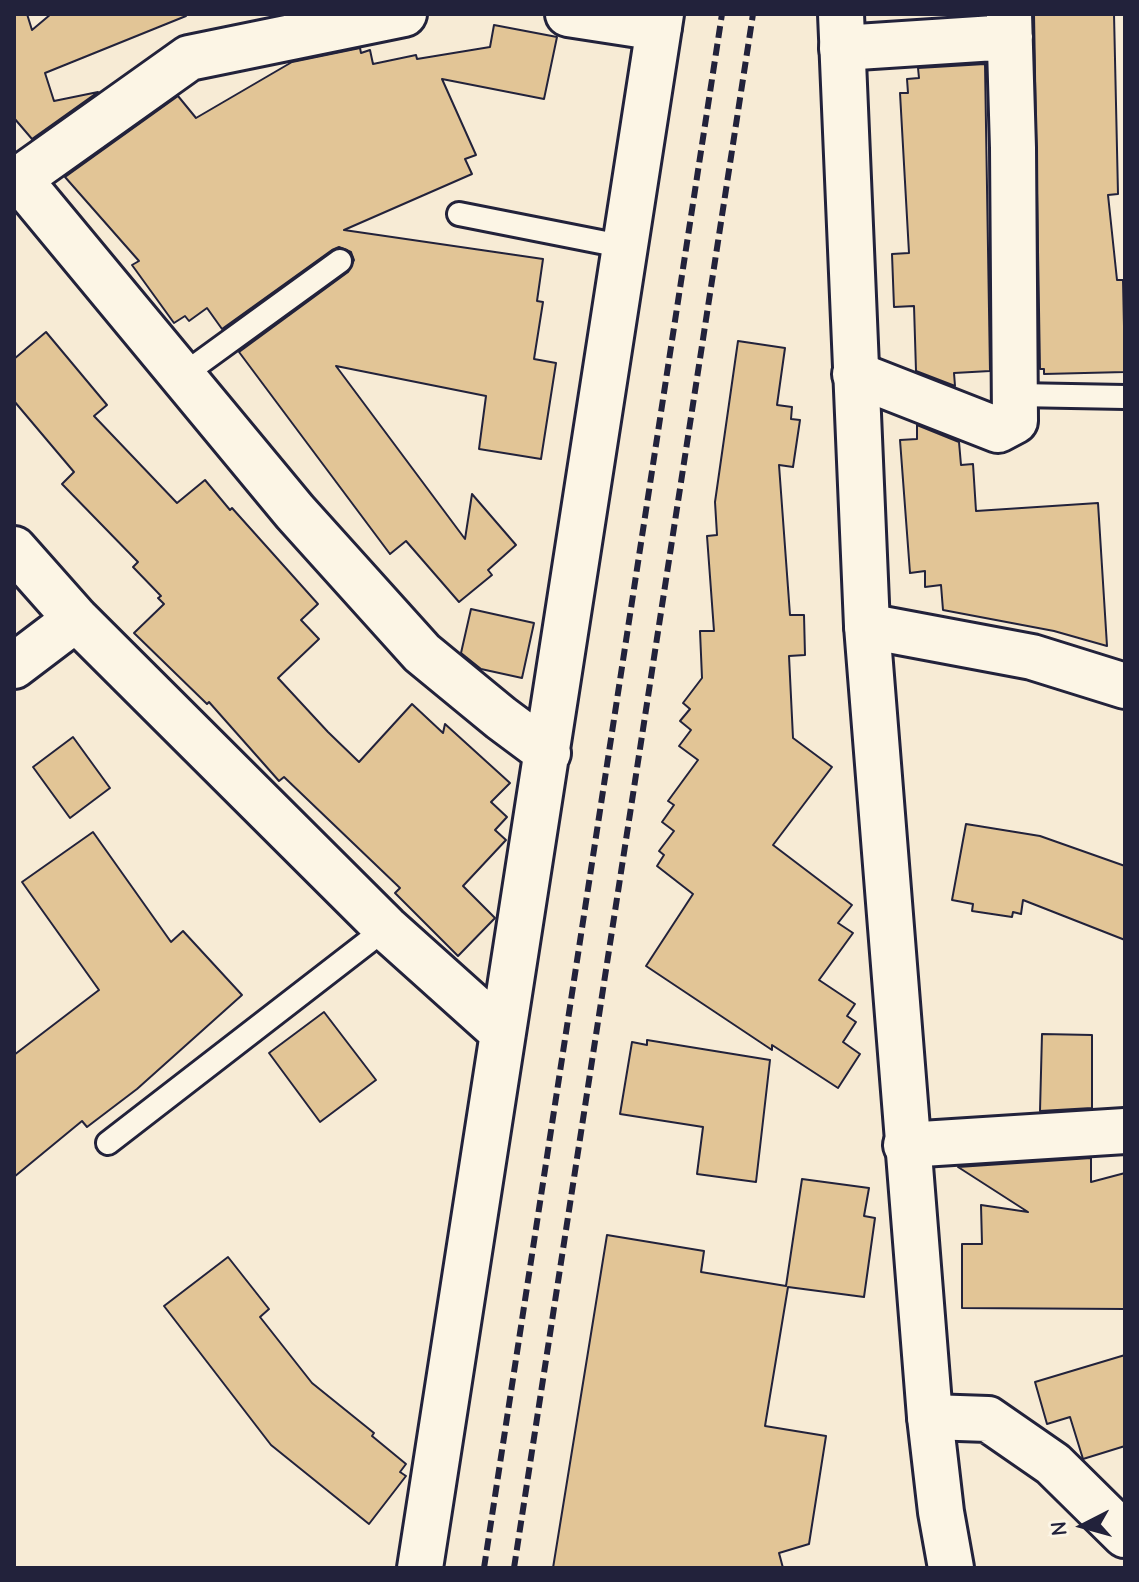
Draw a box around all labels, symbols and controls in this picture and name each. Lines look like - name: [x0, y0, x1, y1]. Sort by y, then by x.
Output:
- north arrow: [1043, 1486, 1123, 1566]
- text: N: [1045, 1520, 1073, 1537]

